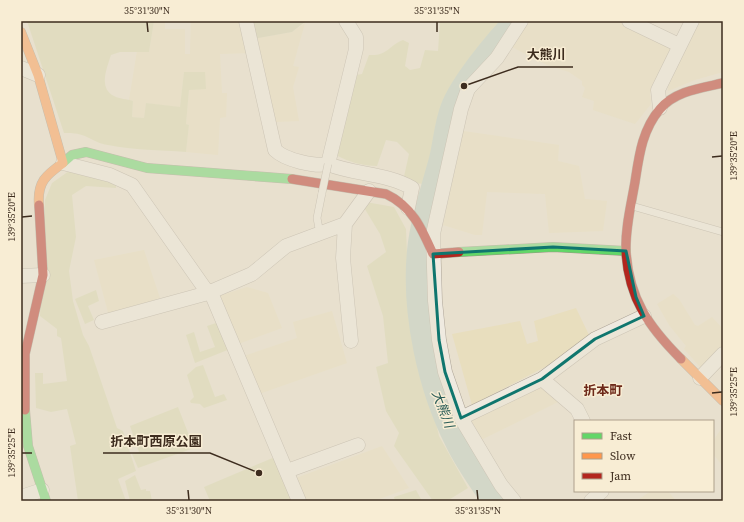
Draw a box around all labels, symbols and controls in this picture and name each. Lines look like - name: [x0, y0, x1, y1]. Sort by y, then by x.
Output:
- text: 35°31'30"N: [124, 4, 170, 17]
- text: 35°31'35"N: [414, 4, 460, 17]
- callout: 大熊川: [518, 42, 573, 67]
- text: 大熊川: [526, 46, 566, 63]
- text: 139°35'20"E: [727, 131, 740, 181]
- text: 139°35'20"E: [5, 192, 18, 242]
- text: 139°35'25"E: [727, 367, 740, 417]
- district label: 折本町: [583, 382, 623, 399]
- water label: 大熊川: [428, 388, 459, 432]
- legend: [574, 420, 714, 492]
- text: 139°35'25"E: [5, 428, 18, 478]
- callout: 折本町西原公園: [103, 428, 210, 453]
- text: Fast: [610, 428, 632, 444]
- text: 折本町西原公園: [110, 433, 202, 450]
- text: Slow: [610, 448, 636, 464]
- text: Jam: [609, 468, 631, 484]
- text: 35°31'30"N: [166, 504, 212, 517]
- text: 35°31'35"N: [455, 504, 501, 517]

